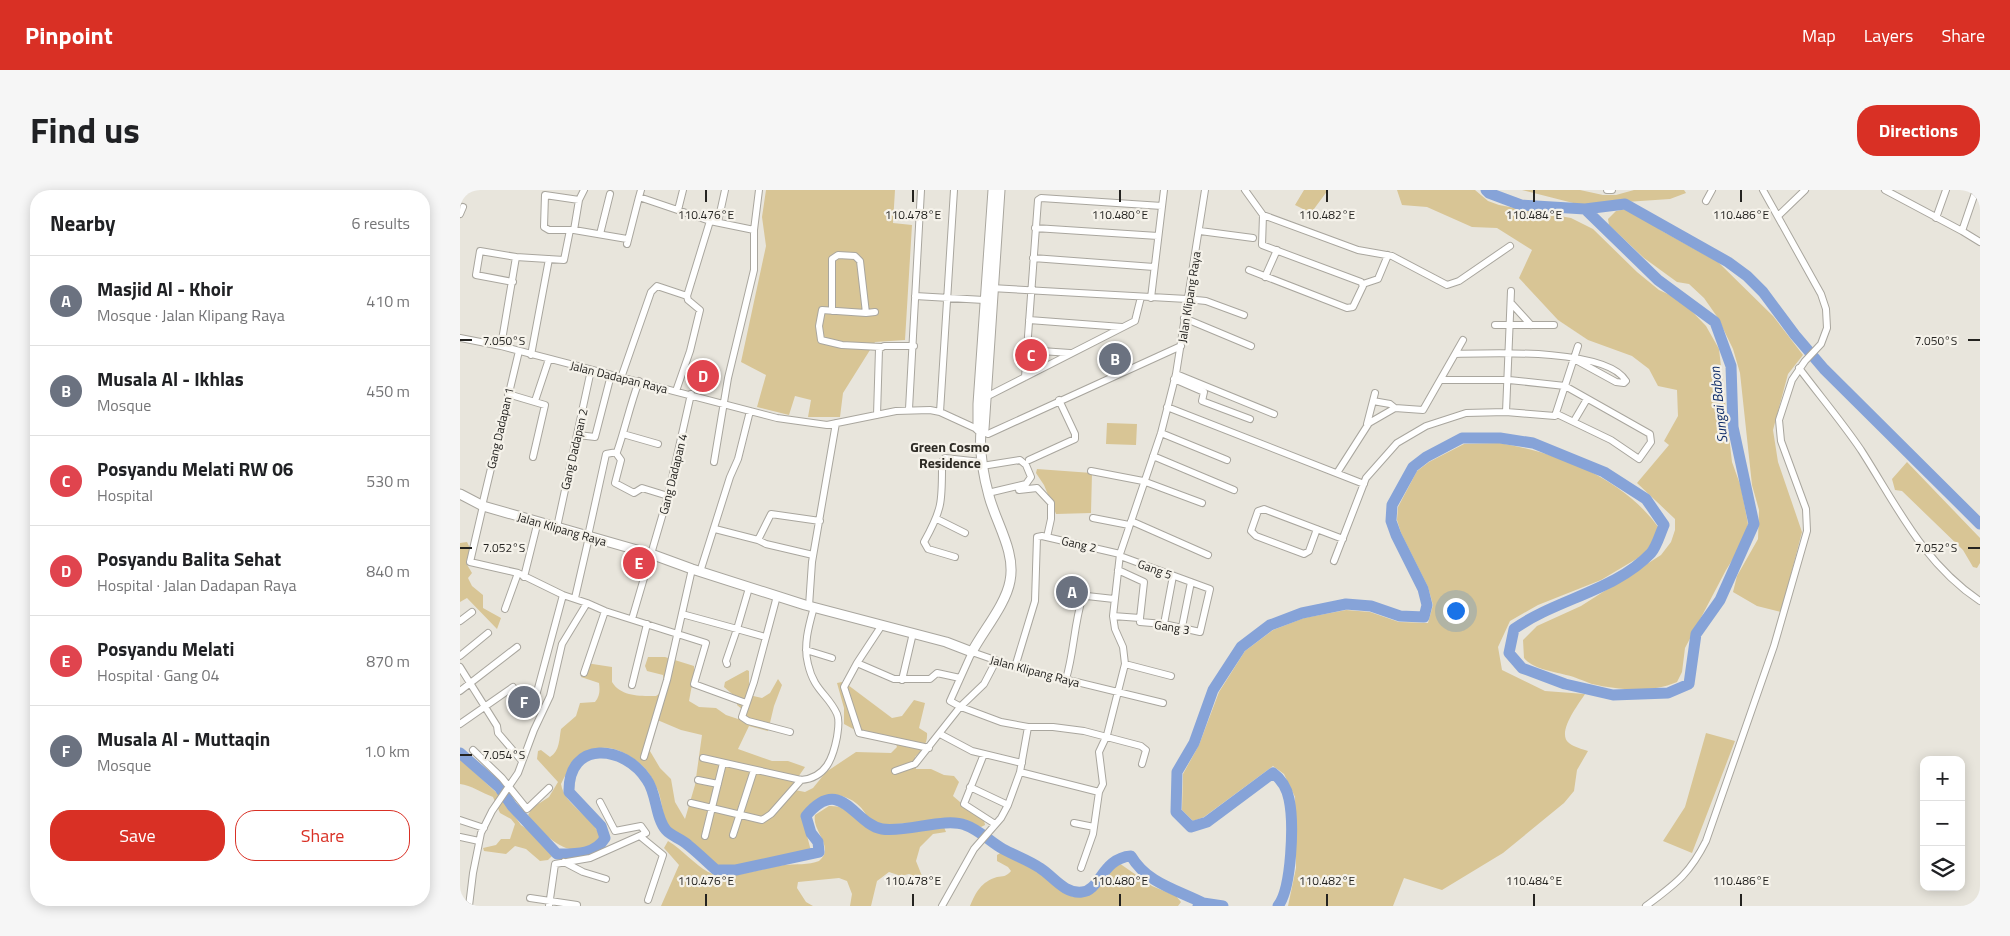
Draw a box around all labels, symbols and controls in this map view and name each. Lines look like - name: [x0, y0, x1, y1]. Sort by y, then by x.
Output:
- text: Pinpoint: [25, 17, 113, 53]
- text: Map: [1802, 22, 1836, 49]
- text: Layers: [1864, 22, 1913, 49]
- text: Share: [1941, 22, 1985, 49]
- text: Find us: [30, 103, 140, 157]
- button: Directions: [1857, 105, 1980, 156]
- text: 110.476°E: [678, 205, 734, 224]
- text: 110.478°E: [885, 205, 941, 224]
- text: 110.480°E: [1092, 205, 1148, 224]
- text: 110.482°E: [1299, 205, 1355, 224]
- text: 110.484°E: [1506, 205, 1562, 224]
- text: 110.486°E: [1713, 205, 1769, 224]
- text: Nearby: [50, 207, 115, 239]
- text: 6 results: [351, 211, 410, 235]
- street label: Jalan Klipang Raya: [1172, 250, 1206, 344]
- text: Masjid Al - Khoir: [97, 274, 233, 303]
- text: A: [61, 289, 71, 313]
- text: 410 m: [366, 289, 410, 313]
- text: Mosque · Jalan Klipang Raya: [97, 303, 285, 327]
- text: 7.050°S: [483, 331, 525, 350]
- text: 7.050°S: [1915, 331, 1957, 350]
- pin: C: [1015, 336, 1047, 374]
- pin: B: [1099, 340, 1131, 378]
- street label: Jalan Dadapan Raya: [568, 356, 670, 398]
- pin: D: [687, 357, 719, 395]
- text: Musala Al - Ikhlas: [97, 364, 244, 393]
- water label: Sungai Babon: [1703, 365, 1732, 444]
- text: B: [61, 379, 71, 403]
- text: 450 m: [366, 379, 410, 403]
- street label: Gang Dadapan 1: [481, 385, 519, 471]
- text: Mosque: [97, 393, 151, 417]
- street label: Gang Dadapan 2: [555, 406, 593, 492]
- street label: Gang Dadapan 4: [654, 431, 692, 517]
- district label: Green Cosmo Residence: [910, 436, 990, 473]
- text: Posyandu Melati RW 06: [97, 454, 293, 483]
- text: C: [62, 469, 70, 493]
- text: 530 m: [366, 469, 410, 493]
- text: Hospital: [97, 483, 153, 507]
- street label: Jalan Klipang Raya: [515, 507, 609, 551]
- street label: Gang 2: [1060, 531, 1098, 557]
- text: 7.052°S: [483, 538, 525, 557]
- text: 7.052°S: [1915, 538, 1957, 557]
- text: Posyandu Balita Sehat: [97, 544, 281, 573]
- pin: E: [623, 544, 655, 582]
- street label: Gang 5: [1135, 554, 1175, 584]
- text: D: [61, 559, 71, 583]
- text: 840 m: [366, 559, 410, 583]
- text: Hospital · Jalan Dadapan Raya: [97, 573, 297, 597]
- pin: A: [1056, 573, 1088, 611]
- your location: [1443, 598, 1469, 624]
- street label: Gang 3: [1153, 615, 1191, 639]
- text: Posyandu Melati: [97, 634, 234, 663]
- text: E: [62, 649, 70, 673]
- text: 870 m: [366, 649, 410, 673]
- street label: Jalan Klipang Raya: [988, 650, 1082, 692]
- text: Hospital · Gang 04: [97, 663, 220, 687]
- pin: F: [508, 683, 540, 721]
- text: Musala Al - Muttaqin: [97, 724, 270, 753]
- text: F: [62, 739, 70, 763]
- text: 1.0 km: [364, 739, 410, 763]
- text: 7.054°S: [483, 745, 525, 764]
- text: Mosque: [97, 753, 151, 777]
- map controls: [1920, 756, 1965, 891]
- button: +: [1920, 756, 1965, 801]
- button: −: [1920, 801, 1965, 846]
- button: Save: [50, 810, 225, 861]
- button: Share: [235, 810, 410, 861]
- button: layers: [1920, 846, 1965, 891]
- text: 110.476°E: [678, 871, 734, 890]
- text: 110.478°E: [885, 871, 941, 890]
- text: 110.480°E: [1092, 871, 1148, 890]
- text: 110.482°E: [1299, 871, 1355, 890]
- text: 110.484°E: [1506, 871, 1562, 890]
- text: 110.486°E: [1713, 871, 1769, 890]

